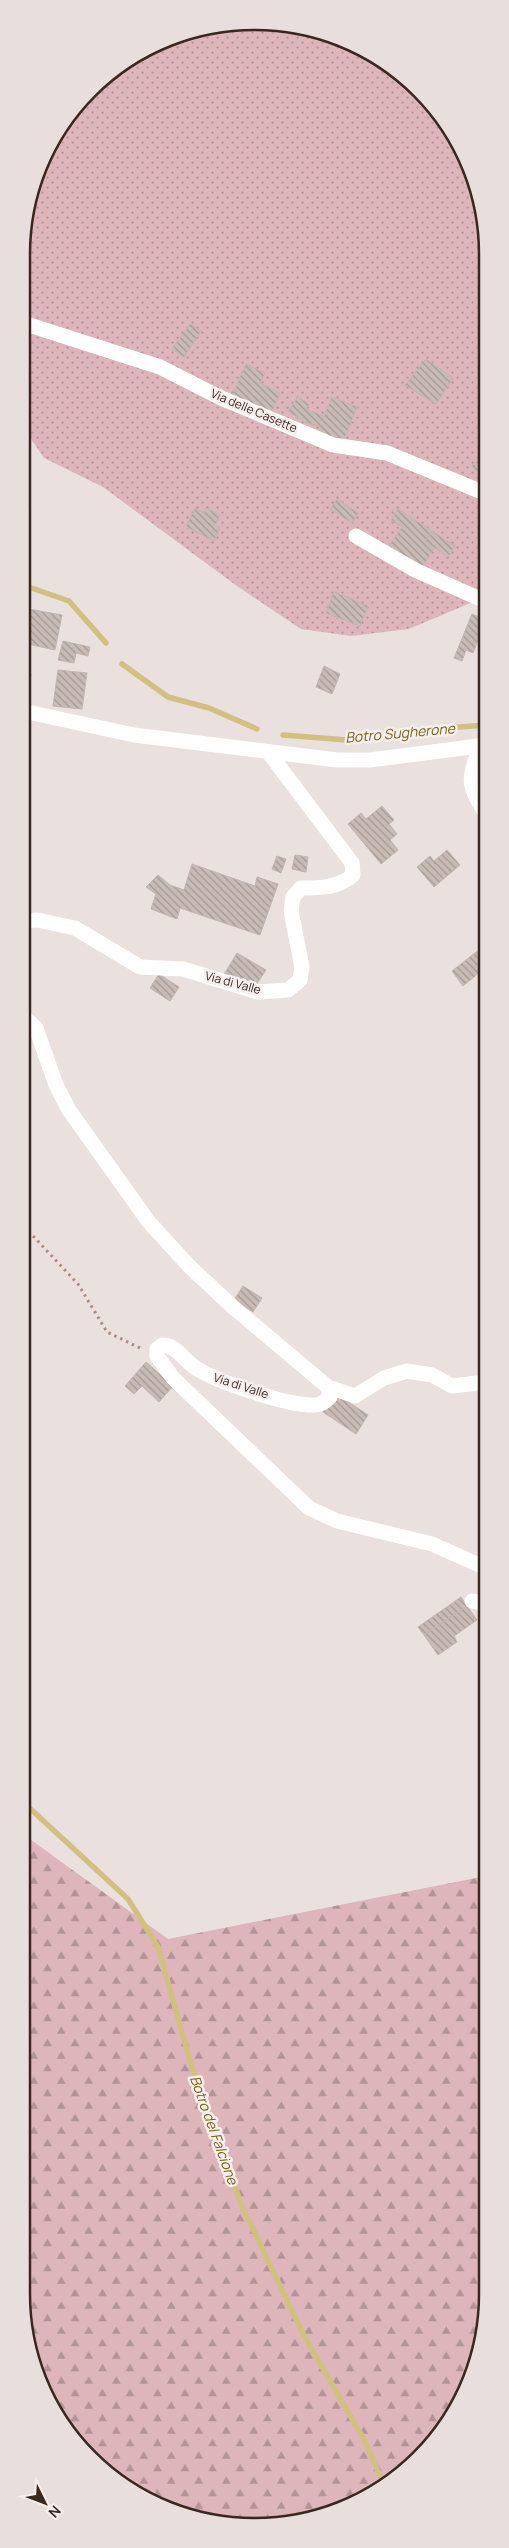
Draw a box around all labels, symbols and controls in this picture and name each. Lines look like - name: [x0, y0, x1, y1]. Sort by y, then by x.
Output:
- street label: Via delle Casette: [208, 385, 300, 436]
- water label: Botro Sugherone: [344, 718, 456, 747]
- street label: Via di Valle: [203, 967, 263, 998]
- street label: Via di Valle: [211, 1369, 271, 1402]
- water label: Botro del Falcione: [186, 2073, 243, 2188]
- north arrow: [20, 2478, 70, 2528]
- text: N: [45, 2502, 65, 2522]

